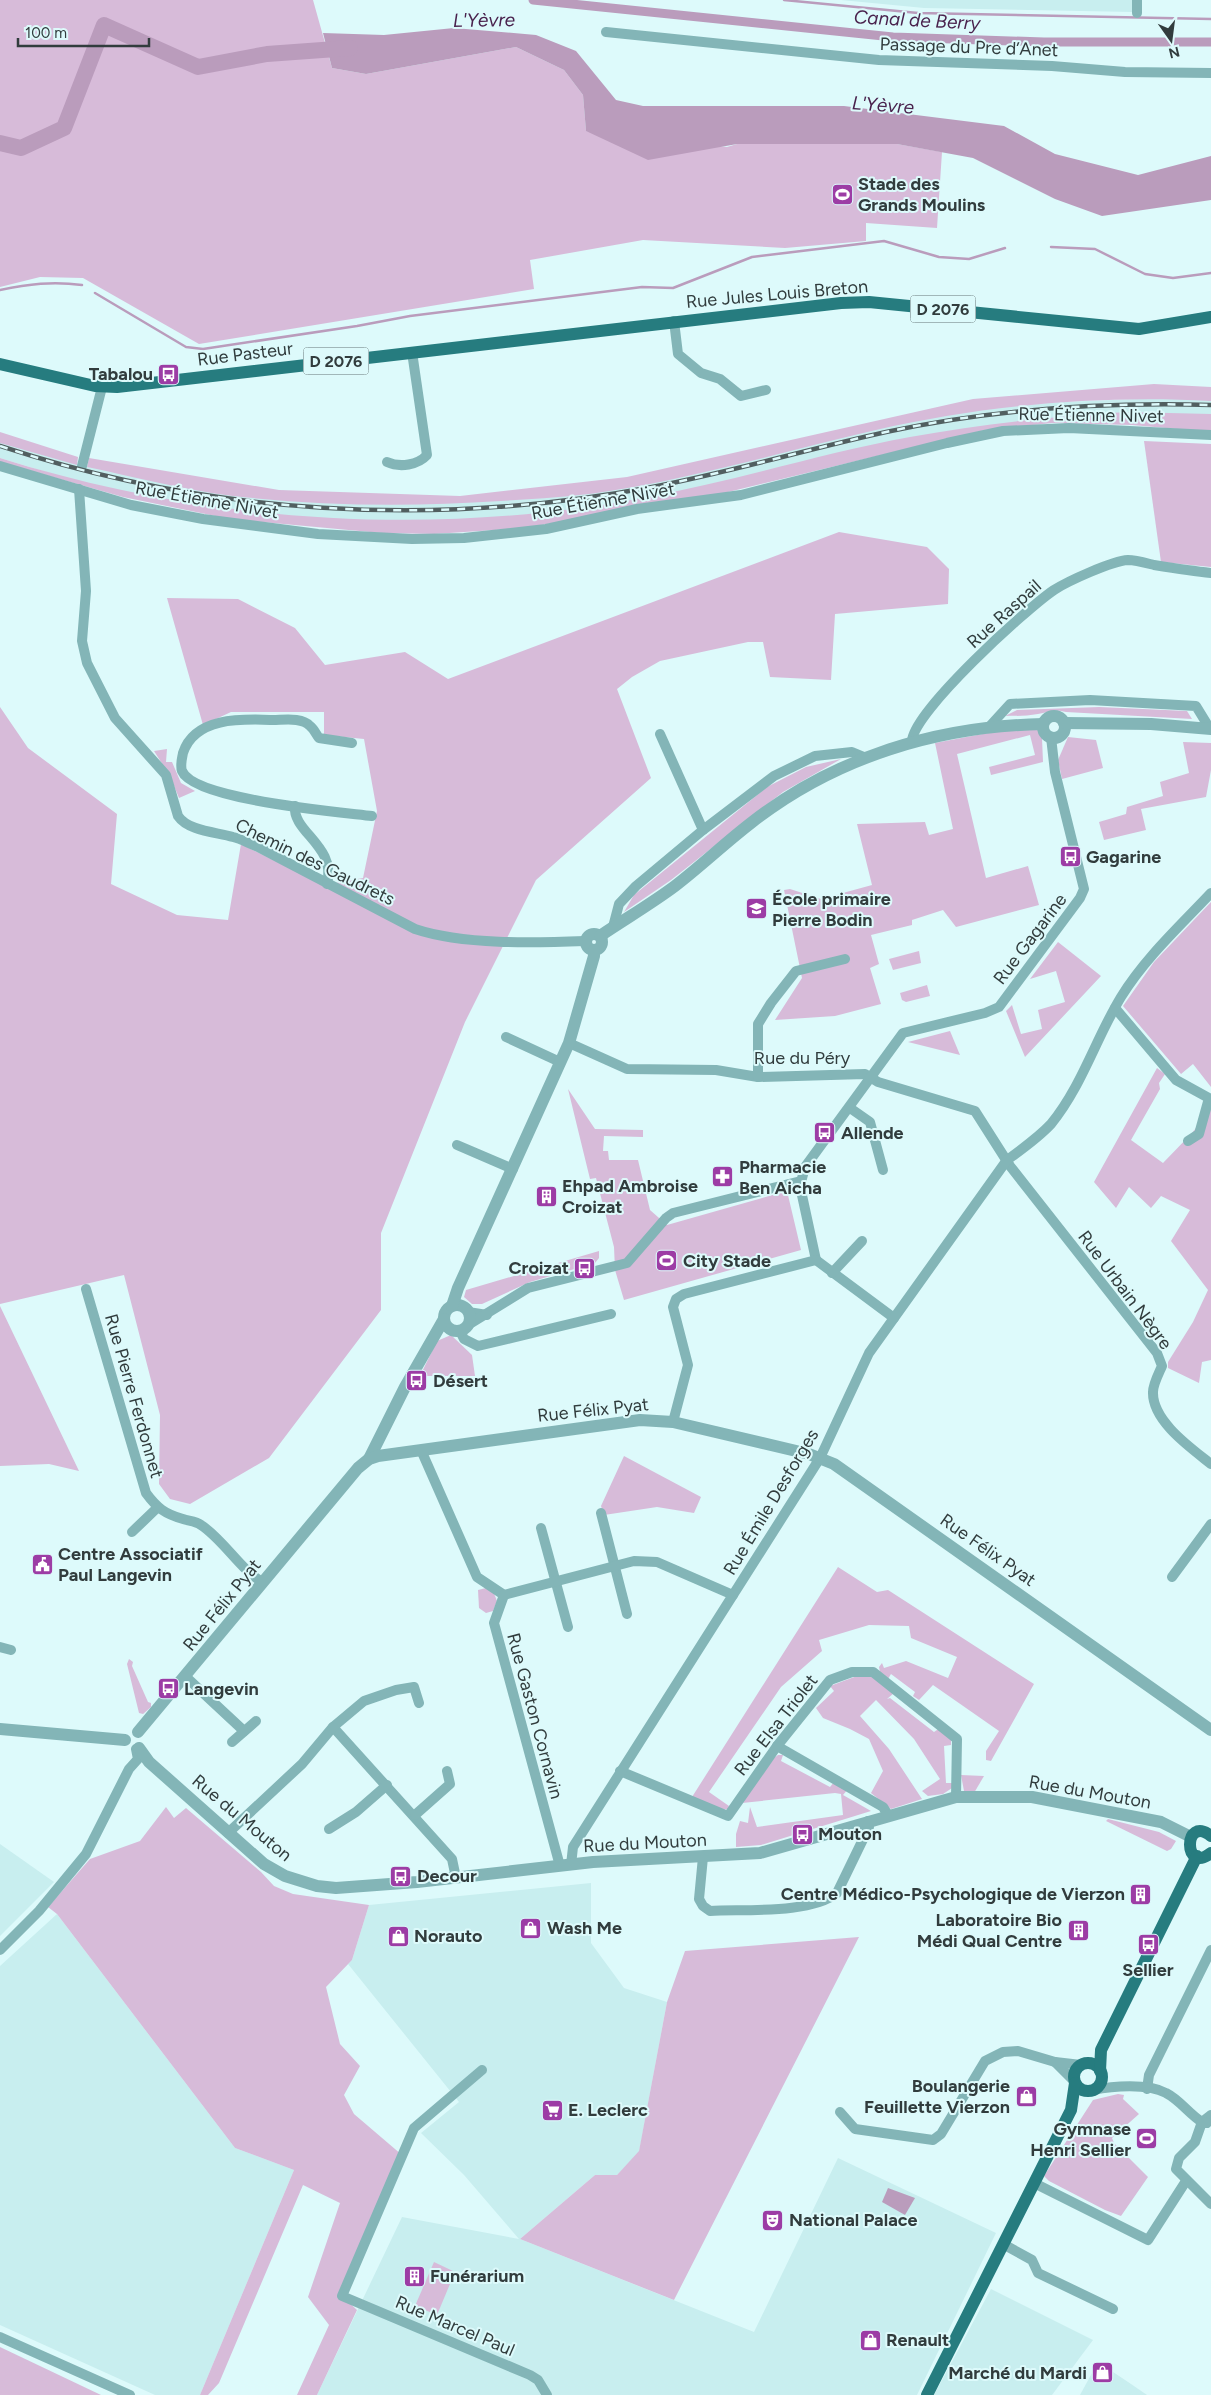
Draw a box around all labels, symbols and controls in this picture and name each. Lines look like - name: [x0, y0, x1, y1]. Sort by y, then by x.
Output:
- water label: Canal de Berry: [853, 5, 982, 35]
- water label: L'Yèvre: [453, 8, 516, 32]
- scale bar: [18, 15, 149, 47]
- north arrow: [1146, 15, 1196, 65]
- text: 100 m: [25, 24, 67, 42]
- street label: Passage du Pre d’Anet: [879, 33, 1059, 61]
- text: N: [1167, 43, 1181, 62]
- water label: L'Yèvre: [851, 91, 915, 119]
- place label: Stade des Grands Moulins: [858, 173, 986, 216]
- sports icon: Stade des Grands Moulins: [830, 182, 854, 206]
- street label: Rue Jules Louis Breton: [685, 275, 869, 313]
- road number: D 2076: [910, 296, 976, 322]
- street label: Rue Pasteur: [196, 337, 294, 371]
- road number: D 2076: [304, 348, 368, 374]
- bus stop icon: Tabalou: [157, 362, 181, 386]
- place label: Tabalou: [89, 363, 153, 385]
- street label: Rue Étienne Nivet: [1018, 403, 1164, 427]
- street label: Rue Étienne Nivet: [134, 477, 281, 523]
- street label: Rue Étienne Nivet: [530, 478, 677, 524]
- street label: Rue Raspail: [962, 575, 1046, 653]
- street label: Chemin des Gaudrets: [232, 814, 398, 910]
- bus stop icon: Gagarine: [1058, 845, 1082, 869]
- place label: Gagarine: [1086, 846, 1161, 868]
- place label: École primaire Pierre Bodin: [772, 888, 891, 931]
- street label: Rue Gagarine: [989, 889, 1071, 989]
- school or university icon: École primaire Pierre Bodin: [744, 897, 768, 921]
- street label: Rue du Péry: [754, 1047, 851, 1069]
- bus stop icon: Allende: [813, 1121, 837, 1145]
- place label: Allende: [841, 1122, 904, 1144]
- place label: Pharmacie Ben Aicha: [739, 1156, 826, 1199]
- pharmacy icon: Pharmacie Ben Aicha: [711, 1165, 735, 1189]
- place label: Ehpad Ambroise Croizat: [562, 1175, 698, 1218]
- building icon: Ehpad Ambroise Croizat: [534, 1184, 558, 1208]
- street label: Rue Urbain Nègre: [1073, 1226, 1177, 1354]
- sports icon: City Stade: [655, 1249, 679, 1273]
- place label: City Stade: [683, 1250, 771, 1272]
- bus stop icon: Croizat: [573, 1256, 597, 1280]
- place label: Croizat: [509, 1257, 569, 1279]
- street label: Rue Pierre Ferdonnet: [100, 1311, 168, 1481]
- bus stop icon: Désert: [405, 1369, 429, 1393]
- place label: Désert: [433, 1370, 488, 1392]
- street label: Rue Félix Pyat: [536, 1393, 650, 1427]
- street label: Rue Émile Desforges: [719, 1425, 823, 1579]
- street label: Rue Félix Pyat: [936, 1509, 1040, 1591]
- place label: Centre Associatif Paul Langevin: [58, 1543, 204, 1586]
- public building icon: Centre Associatif Paul Langevin: [30, 1552, 54, 1576]
- street label: Rue Félix Pyat: [178, 1554, 266, 1655]
- street label: Rue Gaston Cornavin: [502, 1631, 568, 1801]
- street label: Rue Elsa Triolet: [730, 1670, 823, 1780]
- bus stop icon: Langevin: [156, 1677, 180, 1701]
- place label: Langevin: [184, 1678, 259, 1700]
- street label: Rue du Mouton: [188, 1770, 296, 1866]
- street label: Rue du Mouton: [1027, 1770, 1153, 1814]
- bus stop icon: Mouton: [790, 1822, 814, 1846]
- place label: Mouton: [818, 1823, 882, 1845]
- street label: Rue du Mouton: [583, 1829, 707, 1857]
- bus stop icon: Decour: [389, 1864, 413, 1888]
- place label: Decour: [417, 1865, 477, 1887]
- building icon: Centre Médico-Psychologique de Vierzon: [1129, 1882, 1153, 1906]
- place label: Centre Médico-Psychologique de Vierzon: [781, 1883, 1125, 1905]
- place label: Laboratoire Bio Médi Qual Centre: [917, 1909, 1062, 1952]
- shop icon: Wash Me: [519, 1916, 543, 1940]
- place label: Wash Me: [547, 1917, 622, 1939]
- building icon: Laboratoire Bio Médi Qual Centre: [1066, 1918, 1090, 1942]
- shop icon: Norauto: [386, 1924, 410, 1948]
- place label: Norauto: [414, 1925, 483, 1947]
- bus stop icon: Sellier: [1136, 1933, 1160, 1957]
- place label: Sellier: [1122, 1959, 1174, 1981]
- place label: Boulangerie Feuillette Vierzon: [864, 2075, 1010, 2118]
- shop icon: Boulangerie Feuillette Vierzon: [1014, 2084, 1038, 2108]
- supermarket icon: E. Leclerc: [540, 2098, 564, 2122]
- place label: E. Leclerc: [568, 2099, 648, 2121]
- place label: Gymnase Henri Sellier: [1030, 2118, 1131, 2161]
- sports icon: Gymnase Henri Sellier: [1135, 2127, 1159, 2151]
- theatre icon: National Palace: [761, 2208, 785, 2232]
- place label: National Palace: [789, 2209, 918, 2231]
- building icon: Funérarium: [402, 2264, 426, 2288]
- place label: Funérarium: [430, 2265, 524, 2287]
- street label: Rue Marcel Paul: [392, 2291, 518, 2361]
- shop icon: Renault: [858, 2328, 882, 2352]
- place label: Renault: [886, 2329, 949, 2351]
- shop icon: Marché du Mardi: [1091, 2361, 1115, 2385]
- place label: Marché du Mardi: [948, 2362, 1087, 2384]

